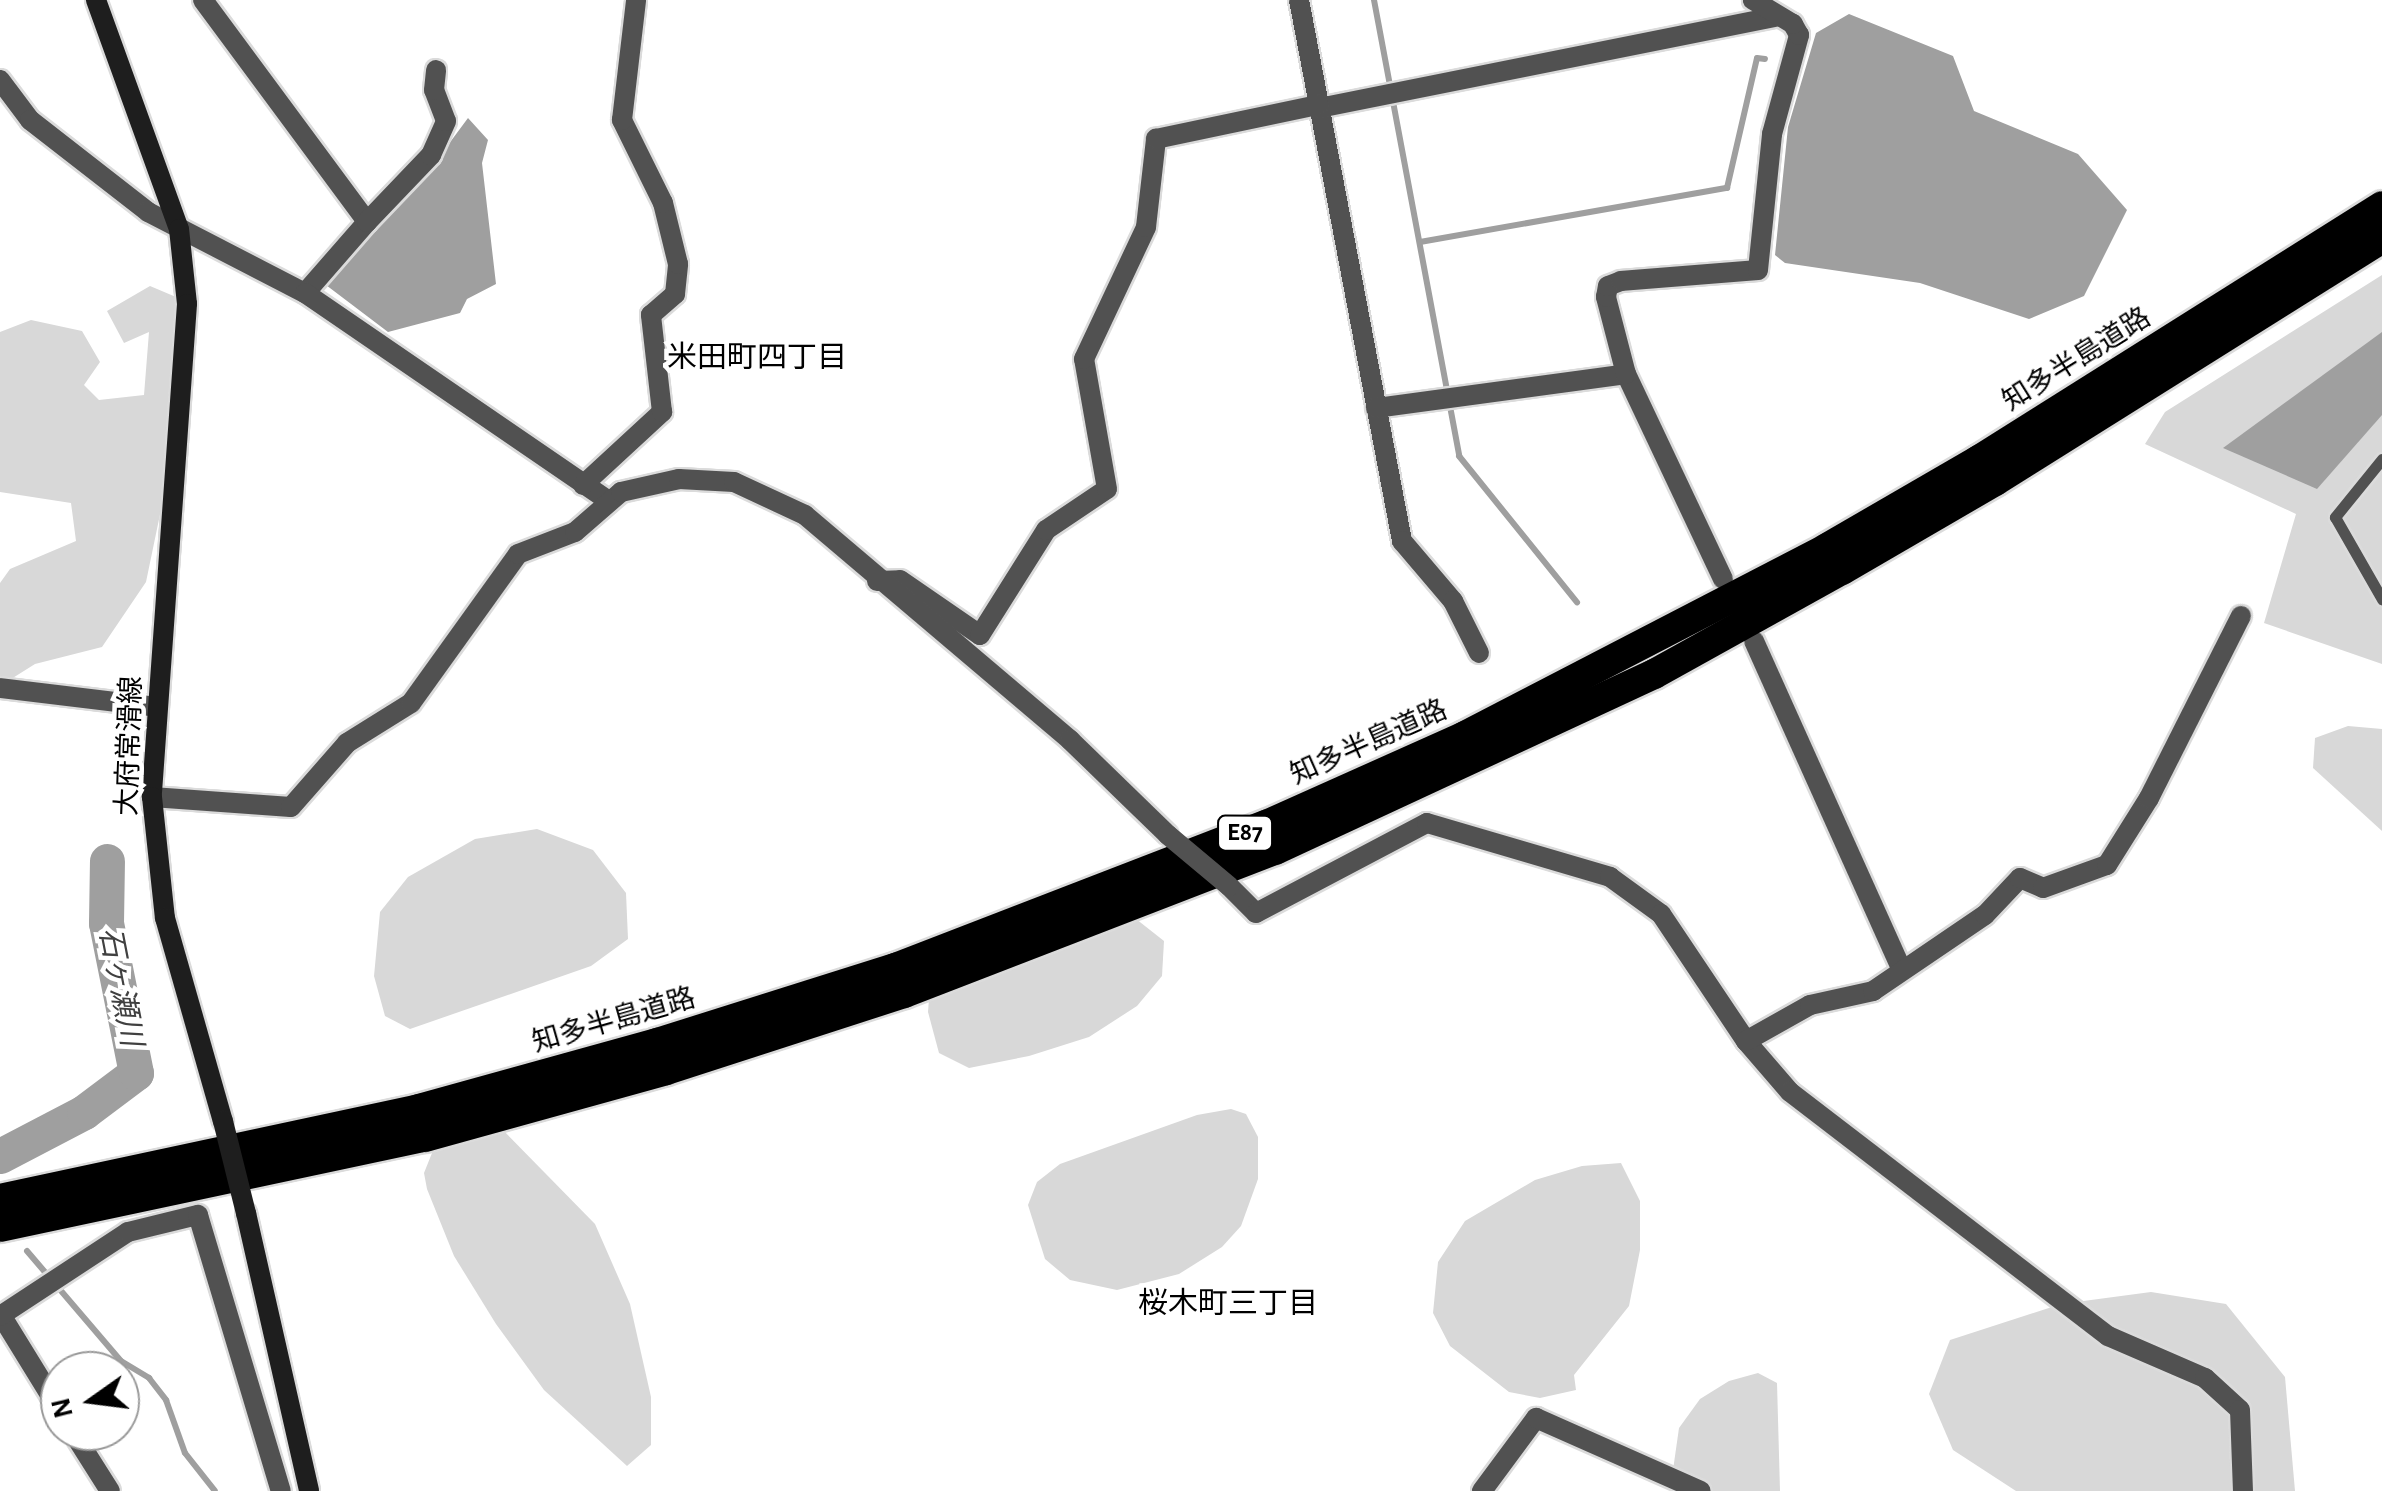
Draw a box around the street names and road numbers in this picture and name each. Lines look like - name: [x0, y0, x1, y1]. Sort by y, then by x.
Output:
- street label: 知多半島道路: [1997, 301, 2157, 419]
- street label: 大府常滑線: [111, 675, 149, 817]
- street label: 知多半島道路: [1285, 693, 1453, 793]
- road number: E87: [1215, 813, 1275, 853]
- street label: 知多半島道路: [529, 982, 699, 1060]

